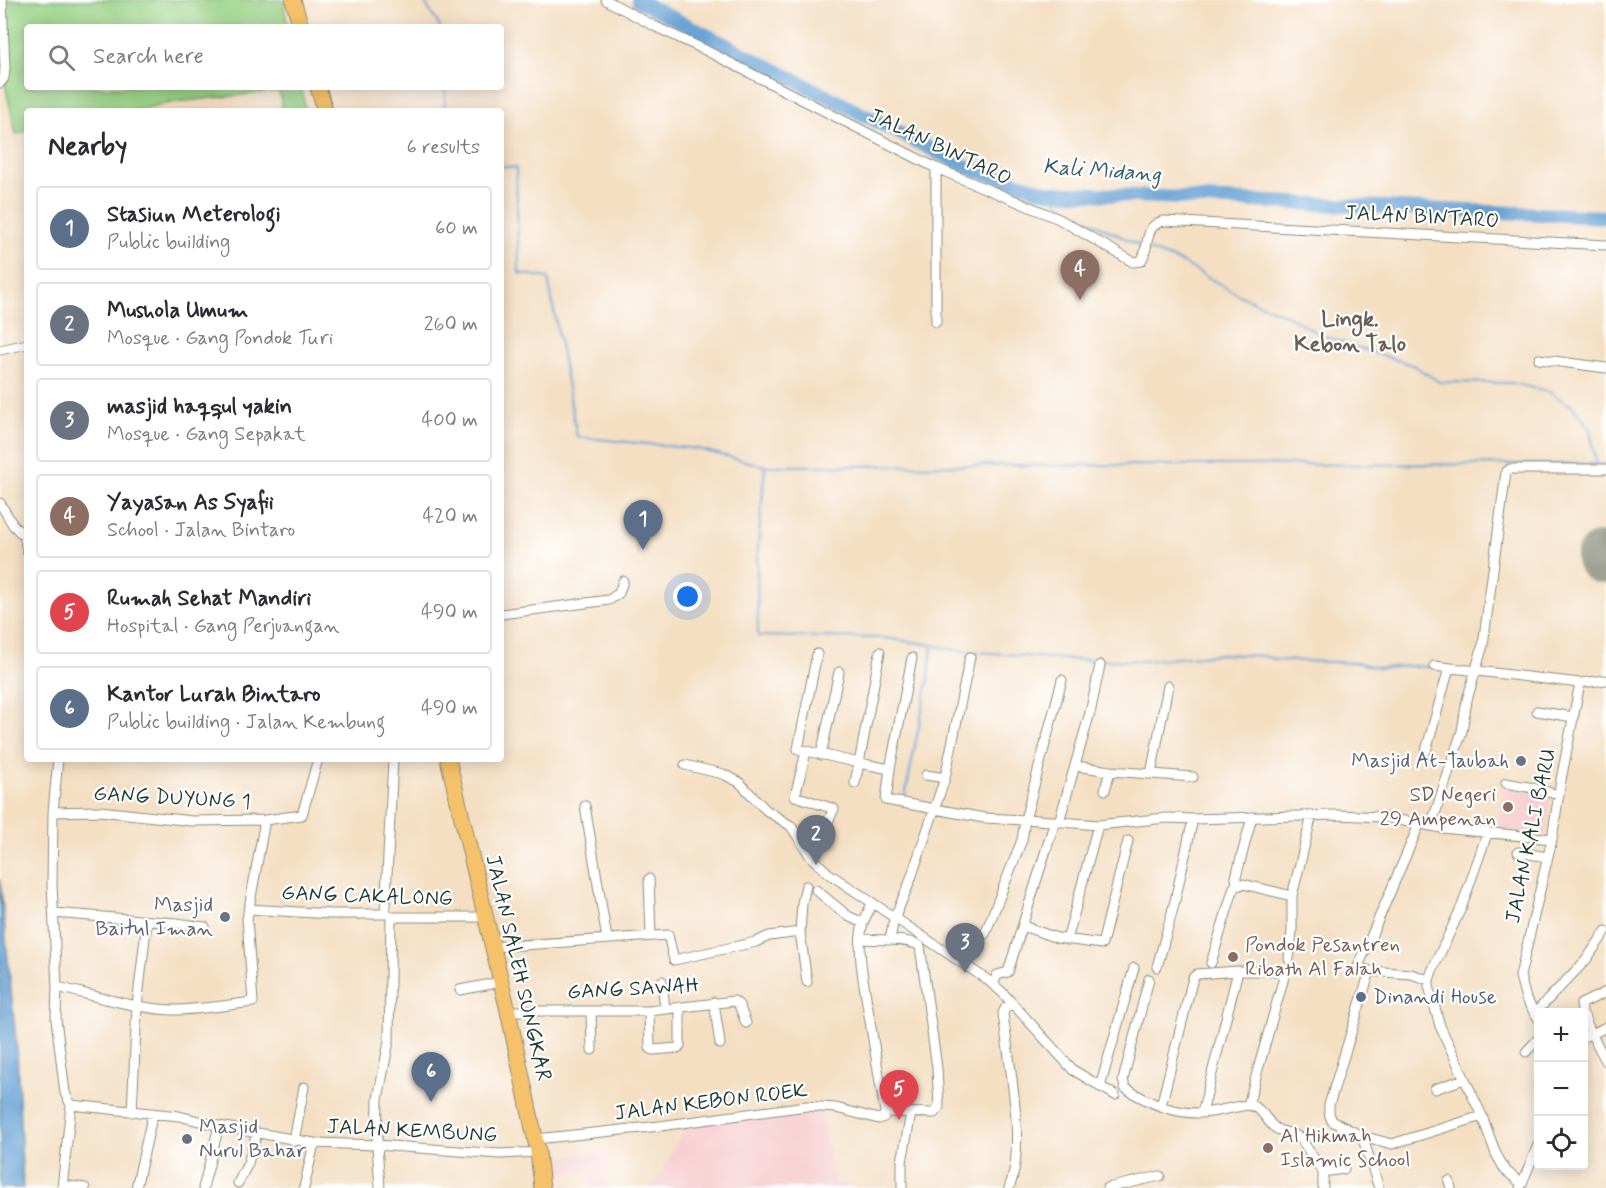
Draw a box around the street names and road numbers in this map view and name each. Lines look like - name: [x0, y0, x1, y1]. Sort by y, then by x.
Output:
- street label: JALAN BINTARO: [864, 102, 1016, 192]
- street label: JALAN BINTARO: [1344, 199, 1500, 235]
- street label: JALAN KALI BARU: [1499, 746, 1563, 926]
- street label: GANG DUYUNG 1: [93, 780, 251, 816]
- street label: JALAN SALEH SUNGKAR: [478, 852, 558, 1084]
- street label: GANG CAKALONG: [281, 879, 453, 913]
- street label: GANG SAWAH: [566, 972, 700, 1006]
- street label: JALAN KEBON ROEK: [613, 1076, 809, 1128]
- street label: JALAN KEMBUNG: [326, 1113, 498, 1149]

